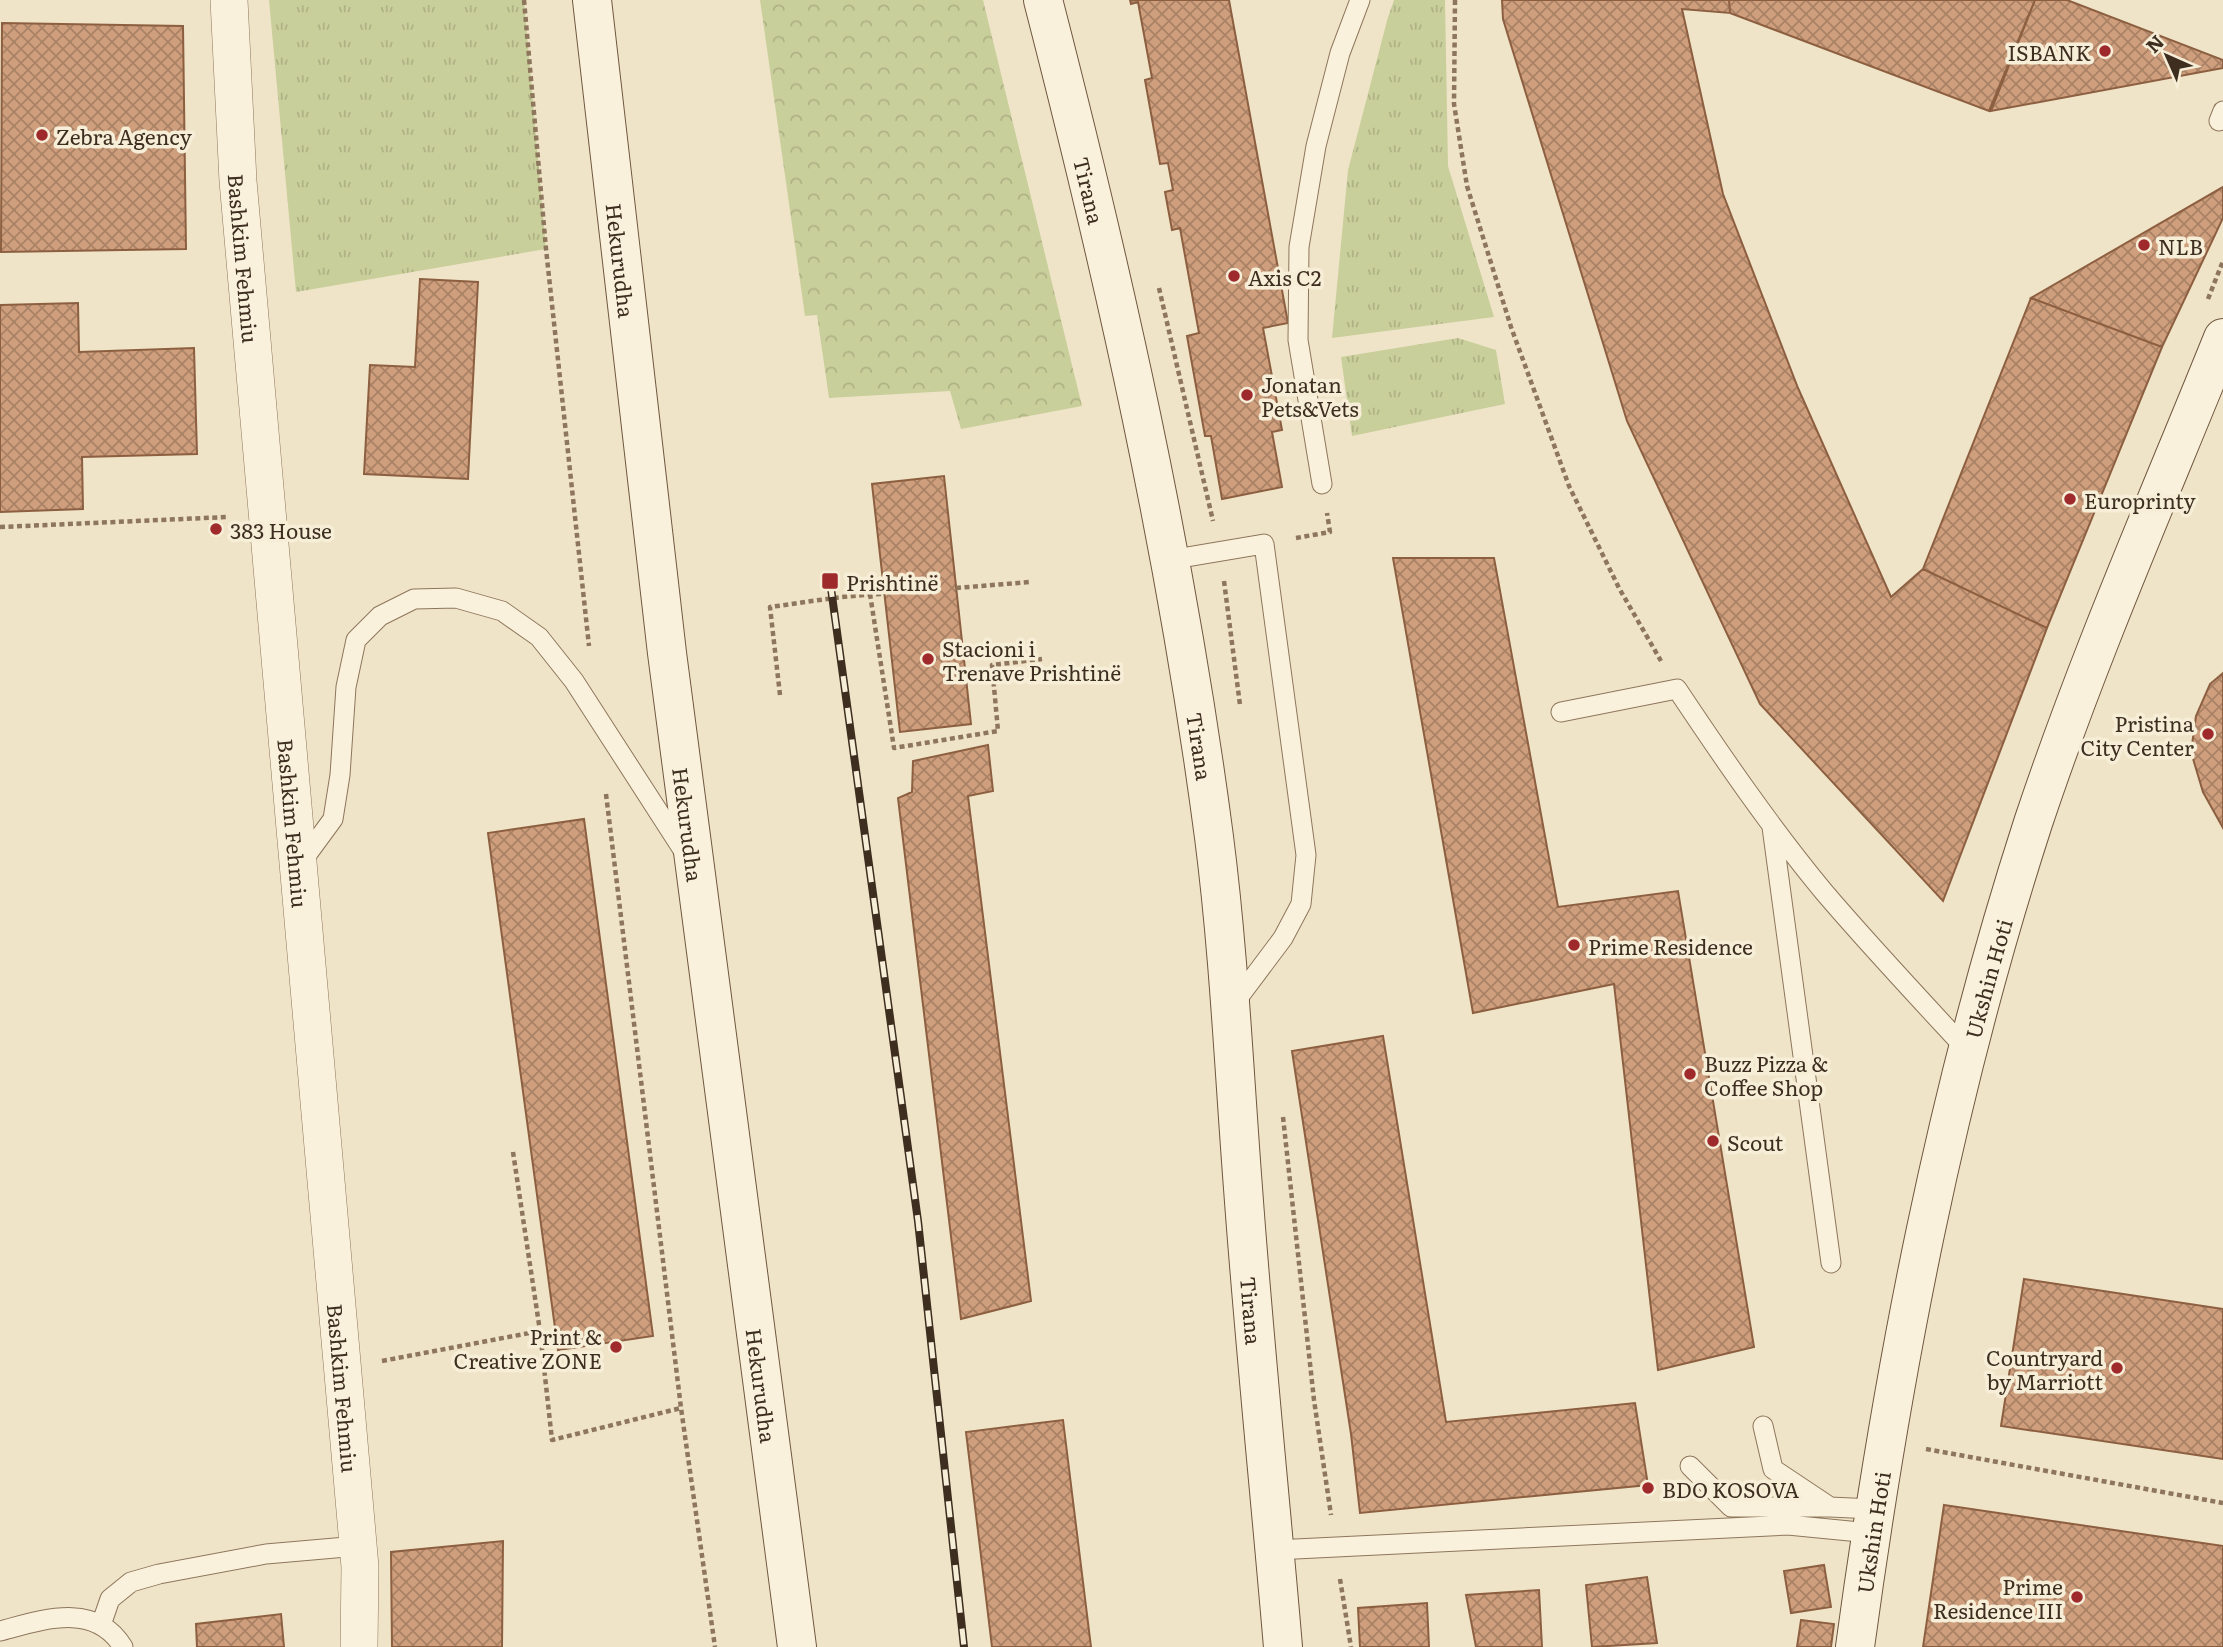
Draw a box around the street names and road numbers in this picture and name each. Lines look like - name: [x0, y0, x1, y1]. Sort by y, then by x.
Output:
- street label: Tirana: [1067, 153, 1114, 228]
- street label: Bashkim Fehmiu: [222, 173, 268, 344]
- street label: Hekurudha: [600, 201, 644, 320]
- street label: Tirana: [1181, 710, 1222, 783]
- street label: Bashkim Fehmiu: [272, 737, 317, 909]
- street label: Hekurudha: [667, 765, 712, 884]
- street label: Ukshin Hoti: [1956, 915, 2018, 1042]
- street label: Tirana: [1234, 1275, 1271, 1347]
- street label: Bashkim Fehmiu: [321, 1302, 367, 1474]
- street label: Hekurudha: [740, 1326, 786, 1445]
- street label: Ukshin Hoti: [1847, 1469, 1896, 1595]

